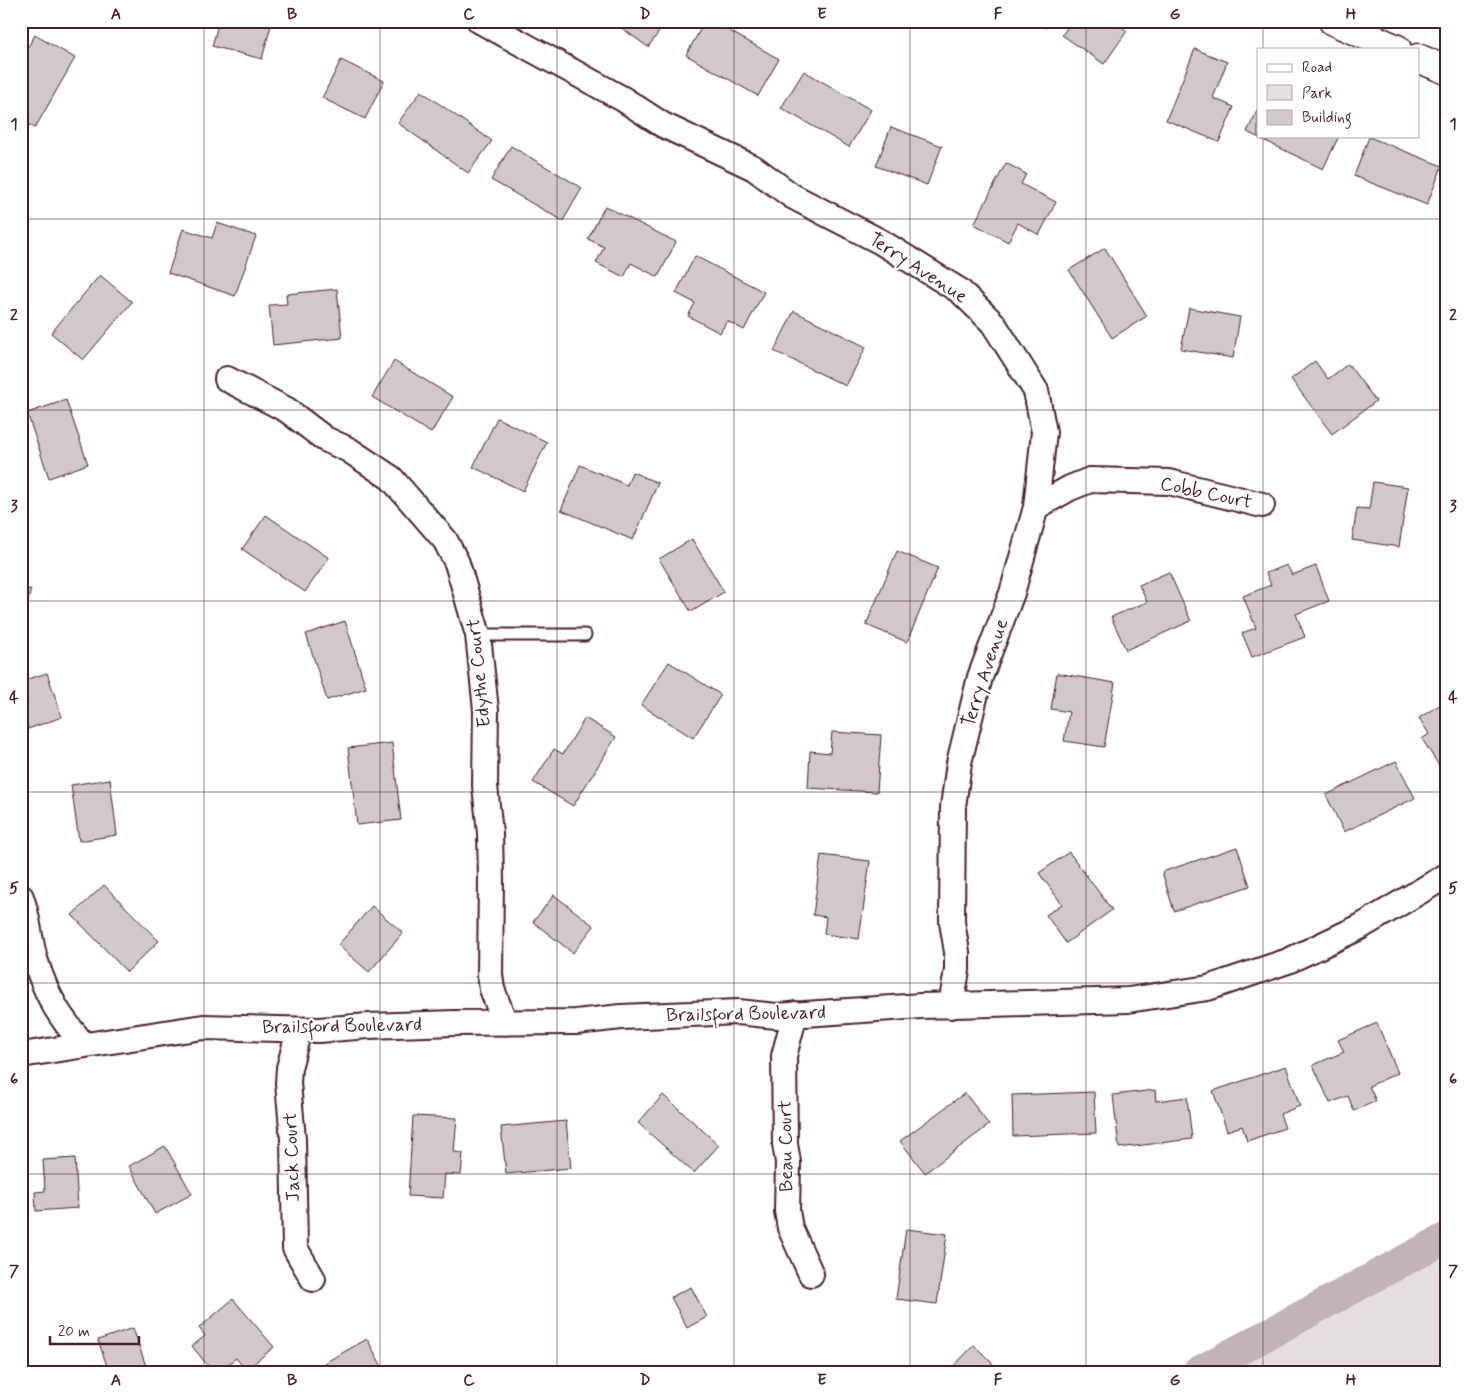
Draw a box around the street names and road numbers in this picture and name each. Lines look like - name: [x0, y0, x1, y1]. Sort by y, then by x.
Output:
- street label: Terry Avenue: [863, 227, 972, 310]
- street label: Cobb Court: [1158, 471, 1254, 515]
- street label: Terry Avenue: [956, 616, 1015, 731]
- street label: Edythe Court: [461, 617, 497, 729]
- street label: Brailsford Boulevard: [666, 1000, 826, 1031]
- street label: Brailsford Boulevard: [262, 1012, 422, 1043]
- street label: Beau Court: [773, 1100, 799, 1192]
- street label: Jack Court: [278, 1112, 306, 1202]

